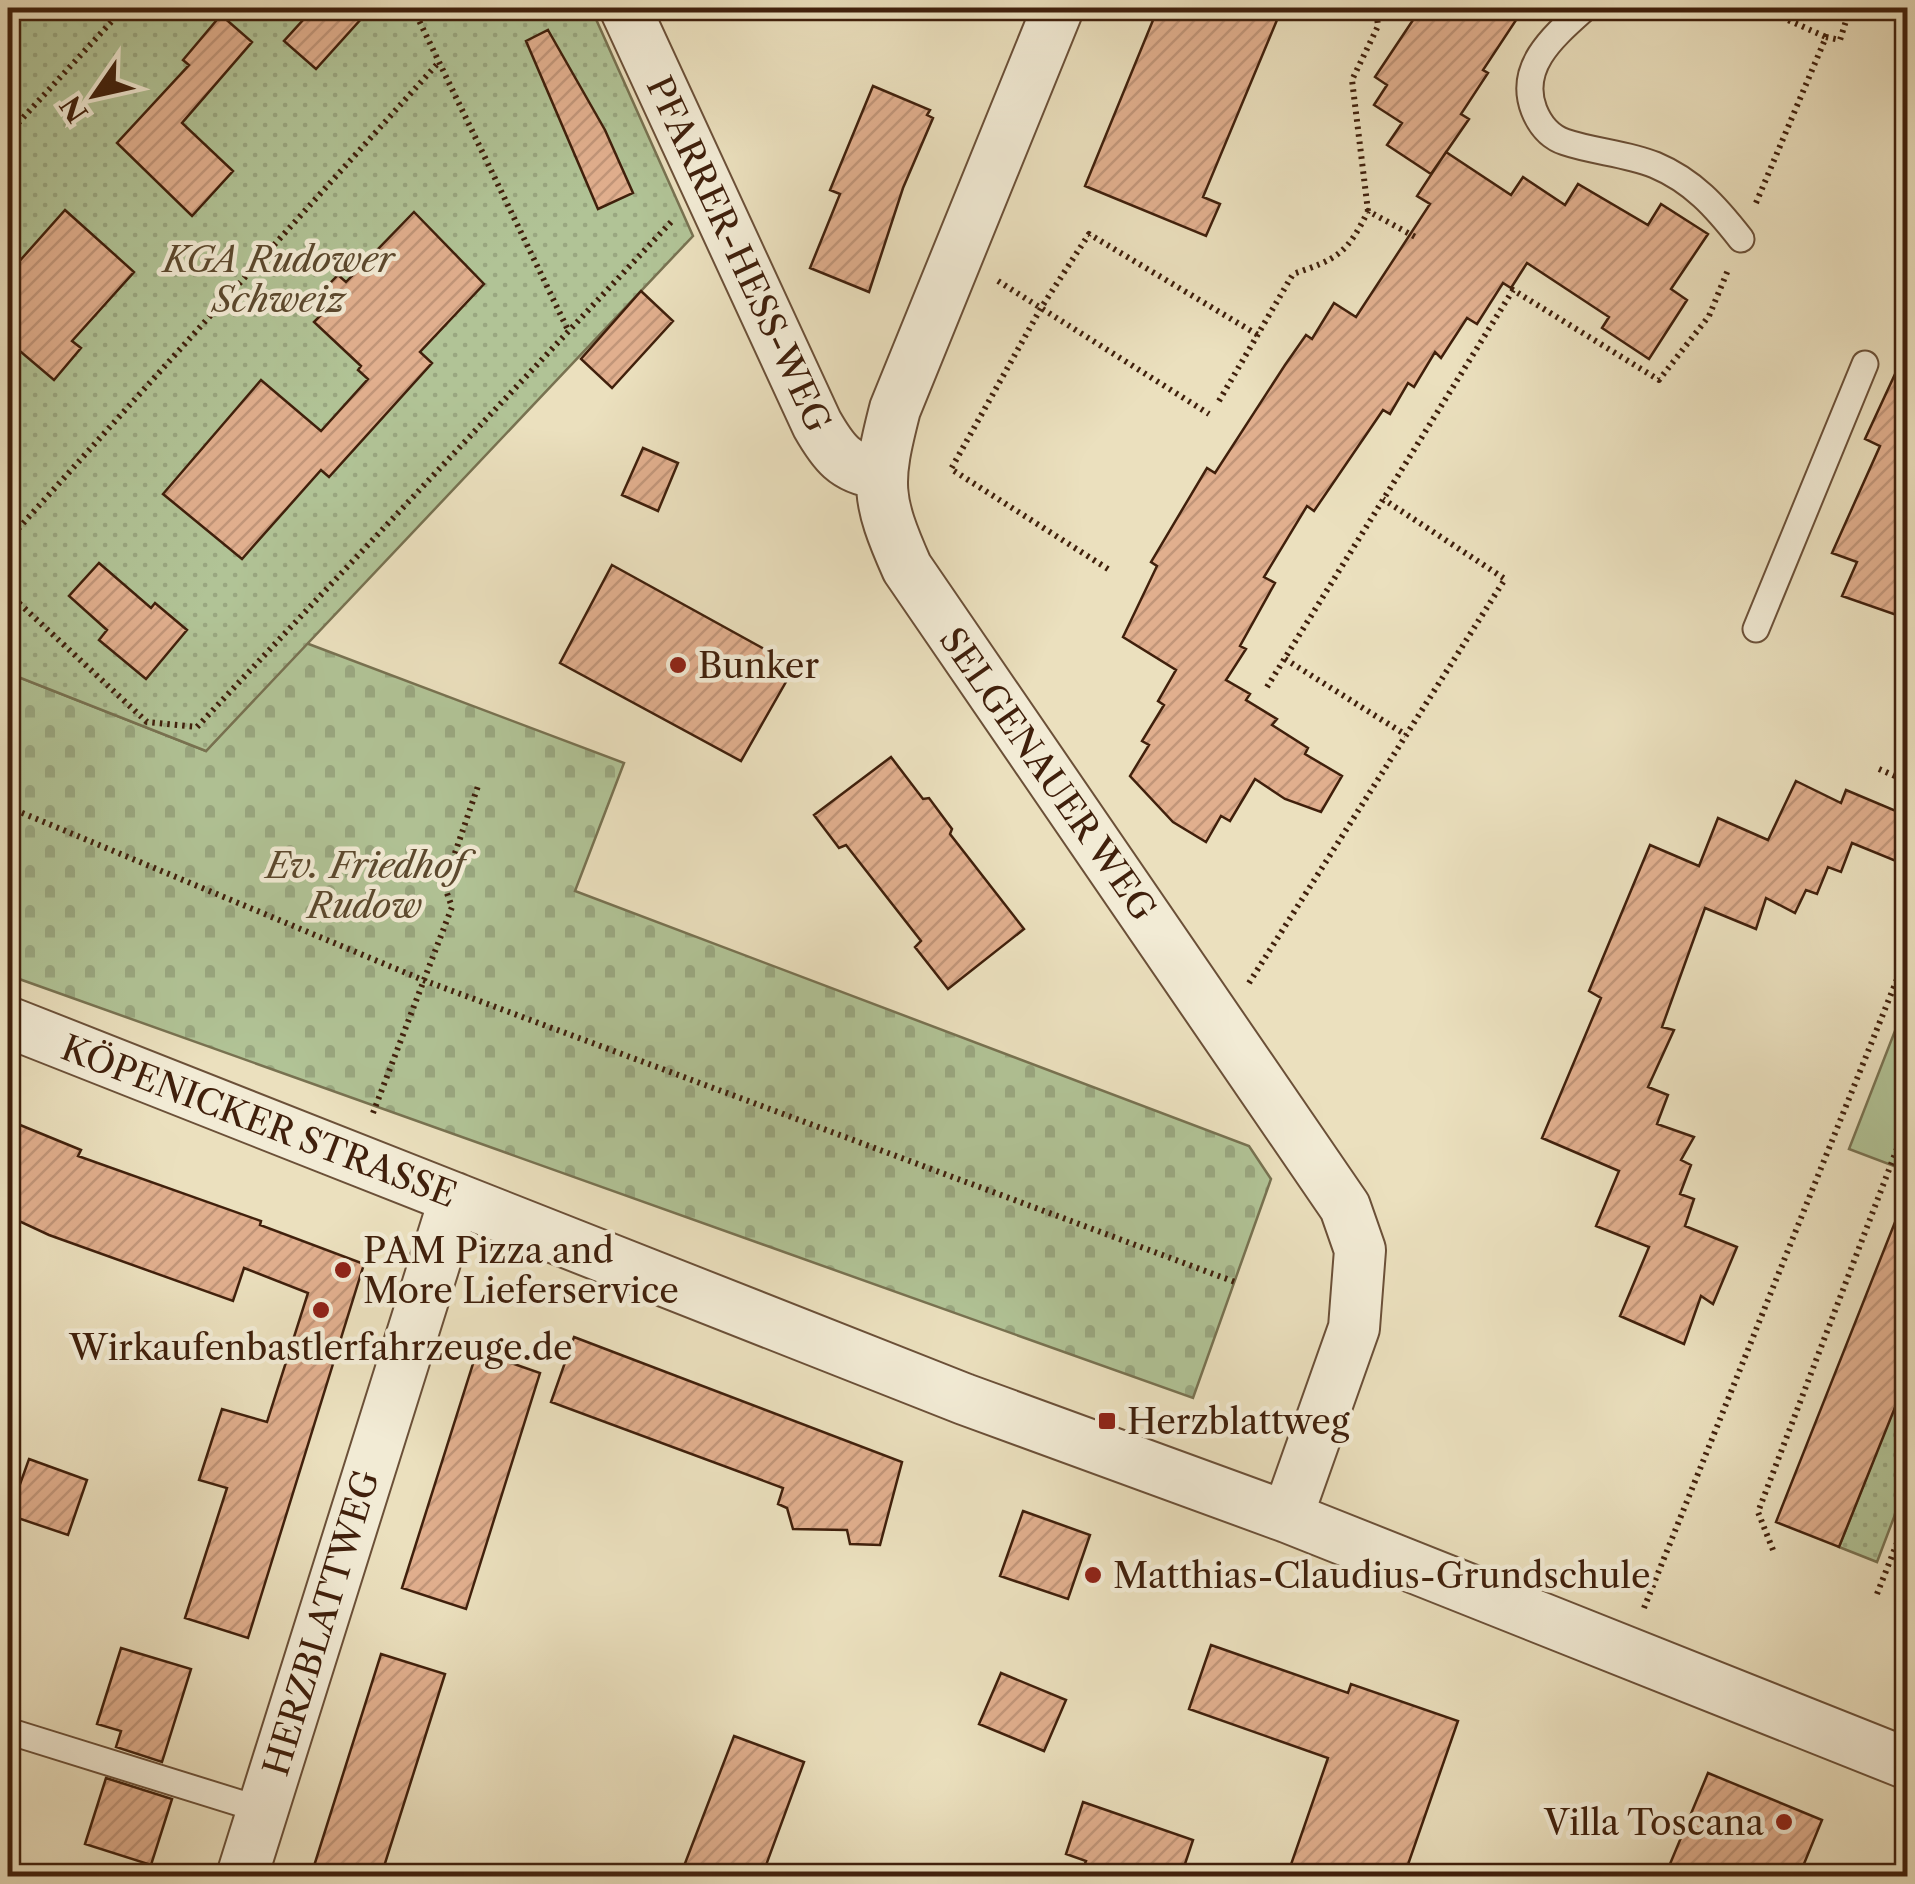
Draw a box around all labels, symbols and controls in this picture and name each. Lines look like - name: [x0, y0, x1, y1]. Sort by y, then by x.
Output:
- north arrow: [45, 45, 145, 145]
- street label: PFARRER-HESS-WEG: [638, 69, 840, 439]
- text: N: [53, 89, 95, 129]
- park label: KGA Rudower Schweiz: [160, 238, 396, 321]
- street label: SELGENAUER WEG: [931, 619, 1165, 929]
- place label: Bunker: [698, 644, 819, 687]
- marker: Bunker: [667, 654, 689, 676]
- park label: Ev. Friedhof Rudow: [263, 844, 477, 927]
- street label: KÖPENICKER STRASSE: [56, 1026, 462, 1216]
- place label: PAM Pizza and More Lieferservice: [363, 1229, 679, 1312]
- marker: PAM Pizza and More Lieferservice: [332, 1259, 354, 1281]
- marker: Wirkaufenbastlerfahrzeuge.de: [310, 1299, 332, 1321]
- place label: Wirkaufenbastlerfahrzeuge.de: [68, 1326, 573, 1369]
- place label: Herzblattweg: [1127, 1400, 1350, 1443]
- marker: Herzblattweg: [1096, 1410, 1118, 1432]
- street label: HERZBLATTWEG: [254, 1465, 388, 1781]
- place label: Matthias-Claudius-Grundschule: [1113, 1554, 1651, 1597]
- marker: Matthias-Claudius-Grundschule: [1082, 1564, 1104, 1586]
- place label: Villa Toscana: [1543, 1801, 1765, 1844]
- marker: Villa Toscana: [1773, 1811, 1795, 1833]

